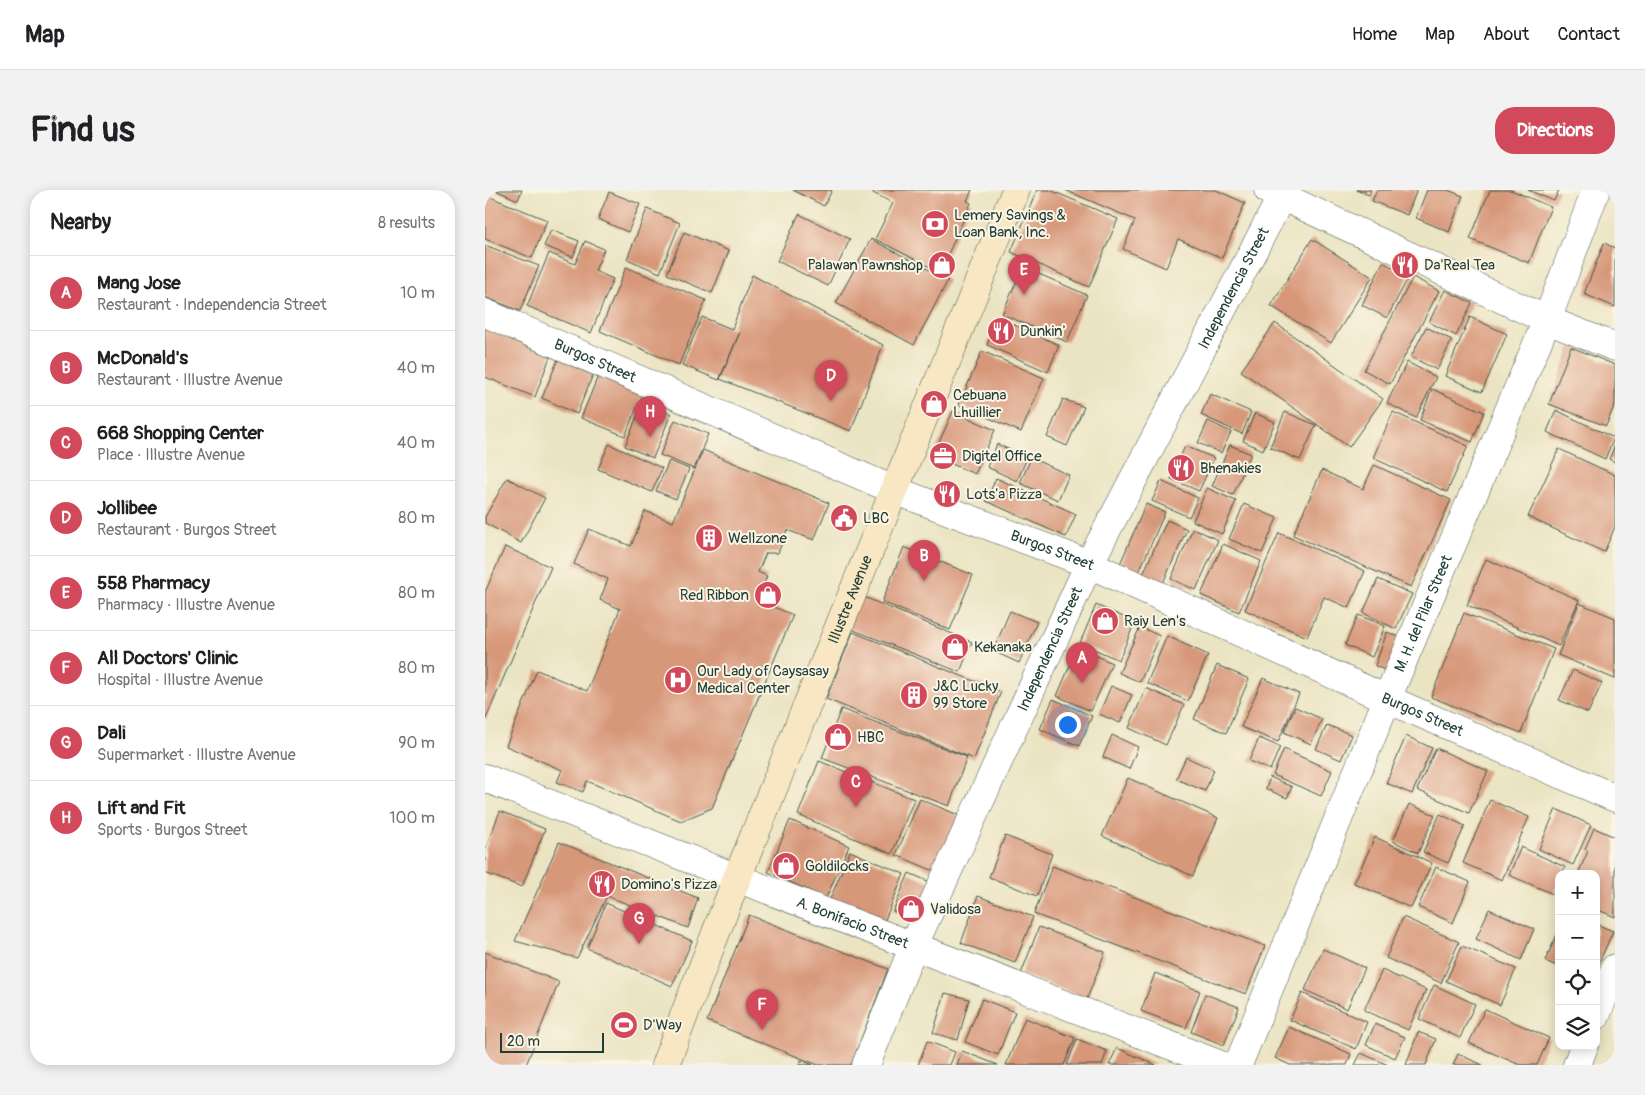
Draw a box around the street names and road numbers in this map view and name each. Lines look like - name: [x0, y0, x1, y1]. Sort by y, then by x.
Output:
- street label: Independencia Street: [1194, 223, 1274, 352]
- street label: Burgos Street: [551, 335, 640, 388]
- street label: Burgos Street: [1008, 526, 1098, 575]
- street label: M. H. del Pilar Street: [1390, 551, 1457, 675]
- street label: Illustre Avenue: [824, 552, 877, 647]
- street label: Independencia Street: [1014, 583, 1088, 714]
- street label: Burgos Street: [1378, 689, 1467, 741]
- street label: A. Bonifacio Street: [794, 893, 912, 954]

